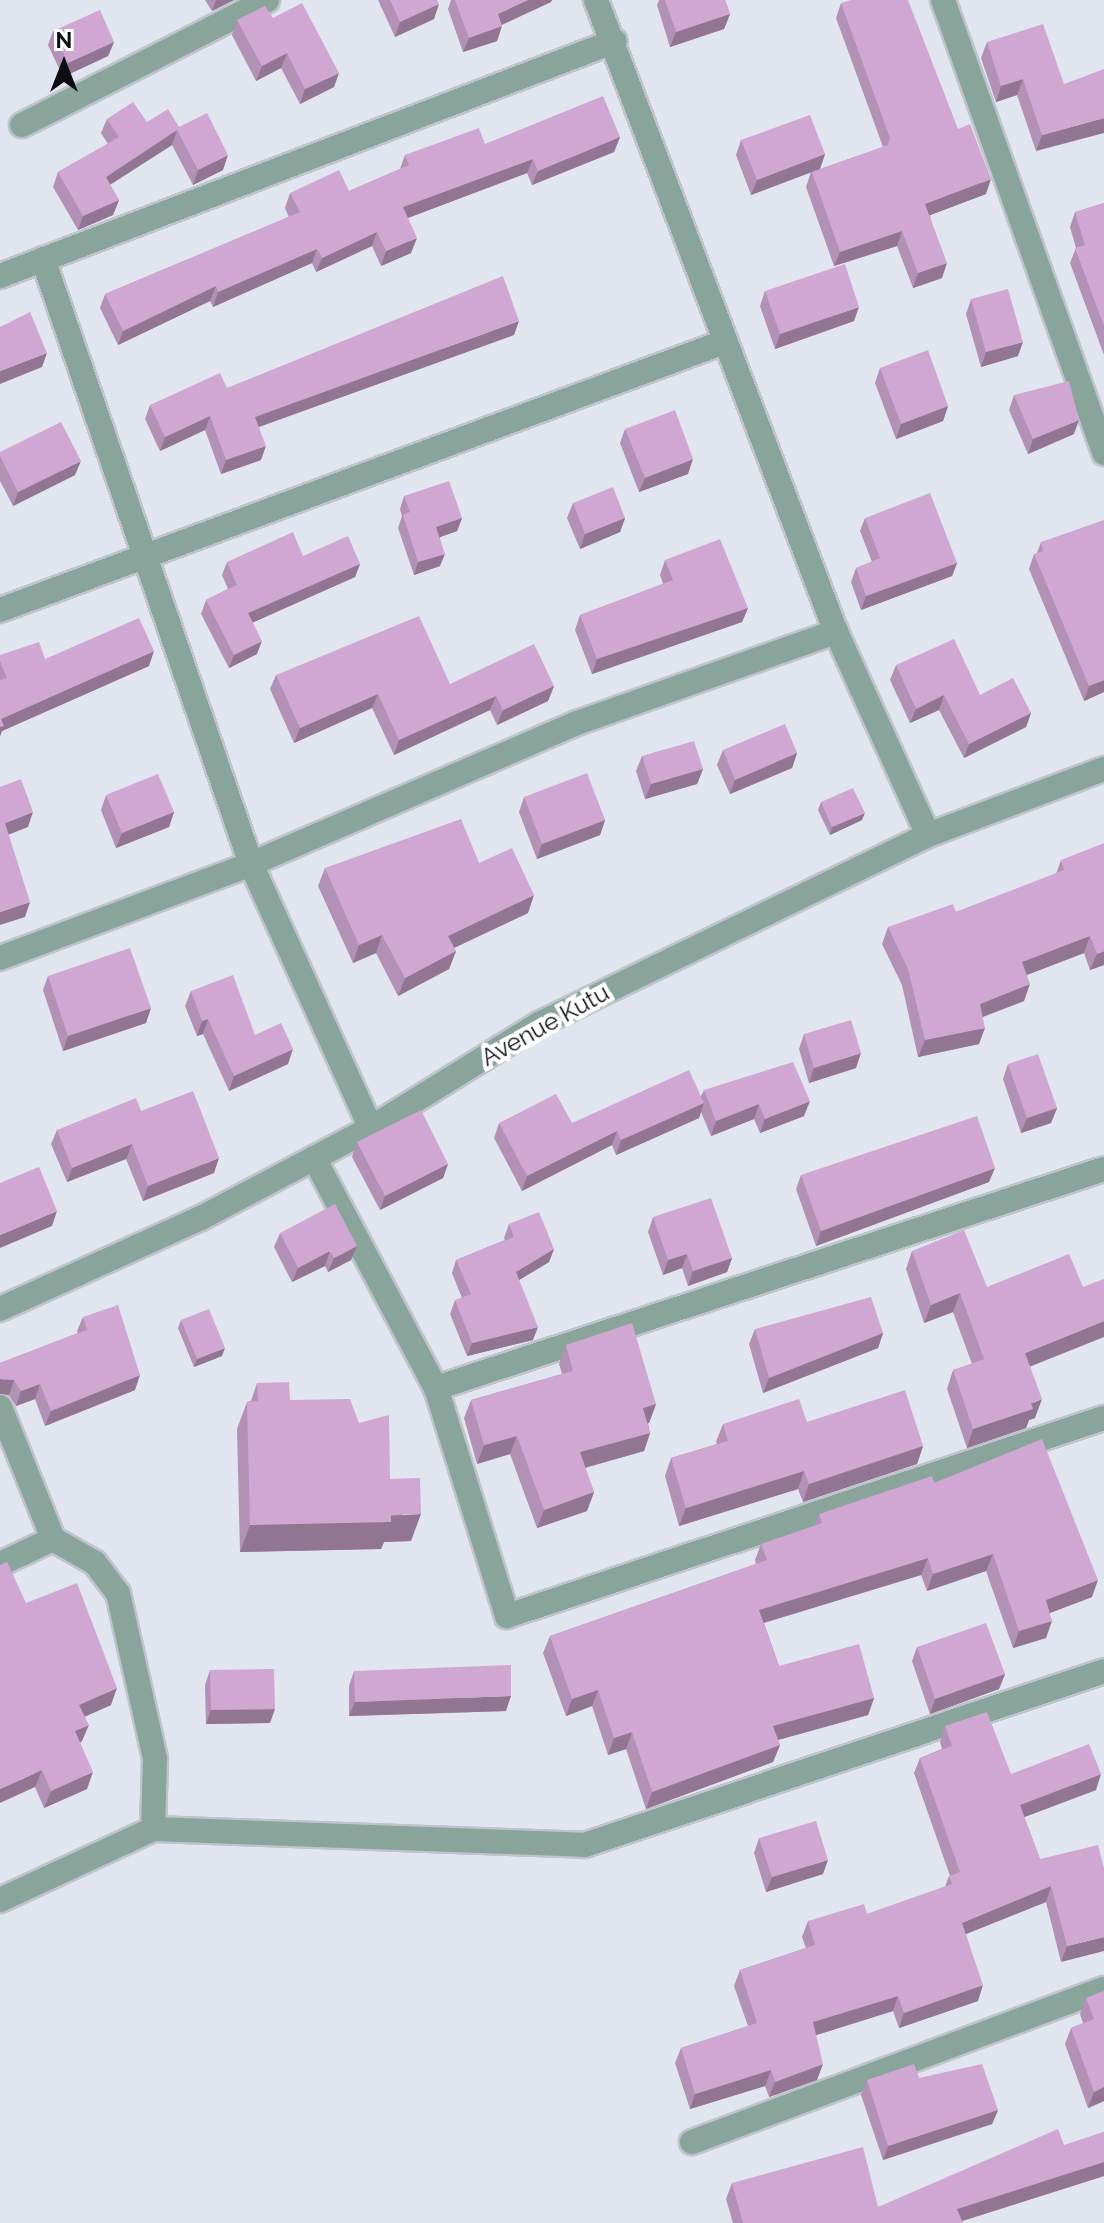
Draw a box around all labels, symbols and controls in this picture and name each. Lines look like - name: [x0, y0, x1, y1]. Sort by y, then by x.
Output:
- north arrow: [24, 24, 104, 104]
- text: N: [56, 27, 72, 53]
- street label: Avenue Kutu: [476, 978, 614, 1072]

